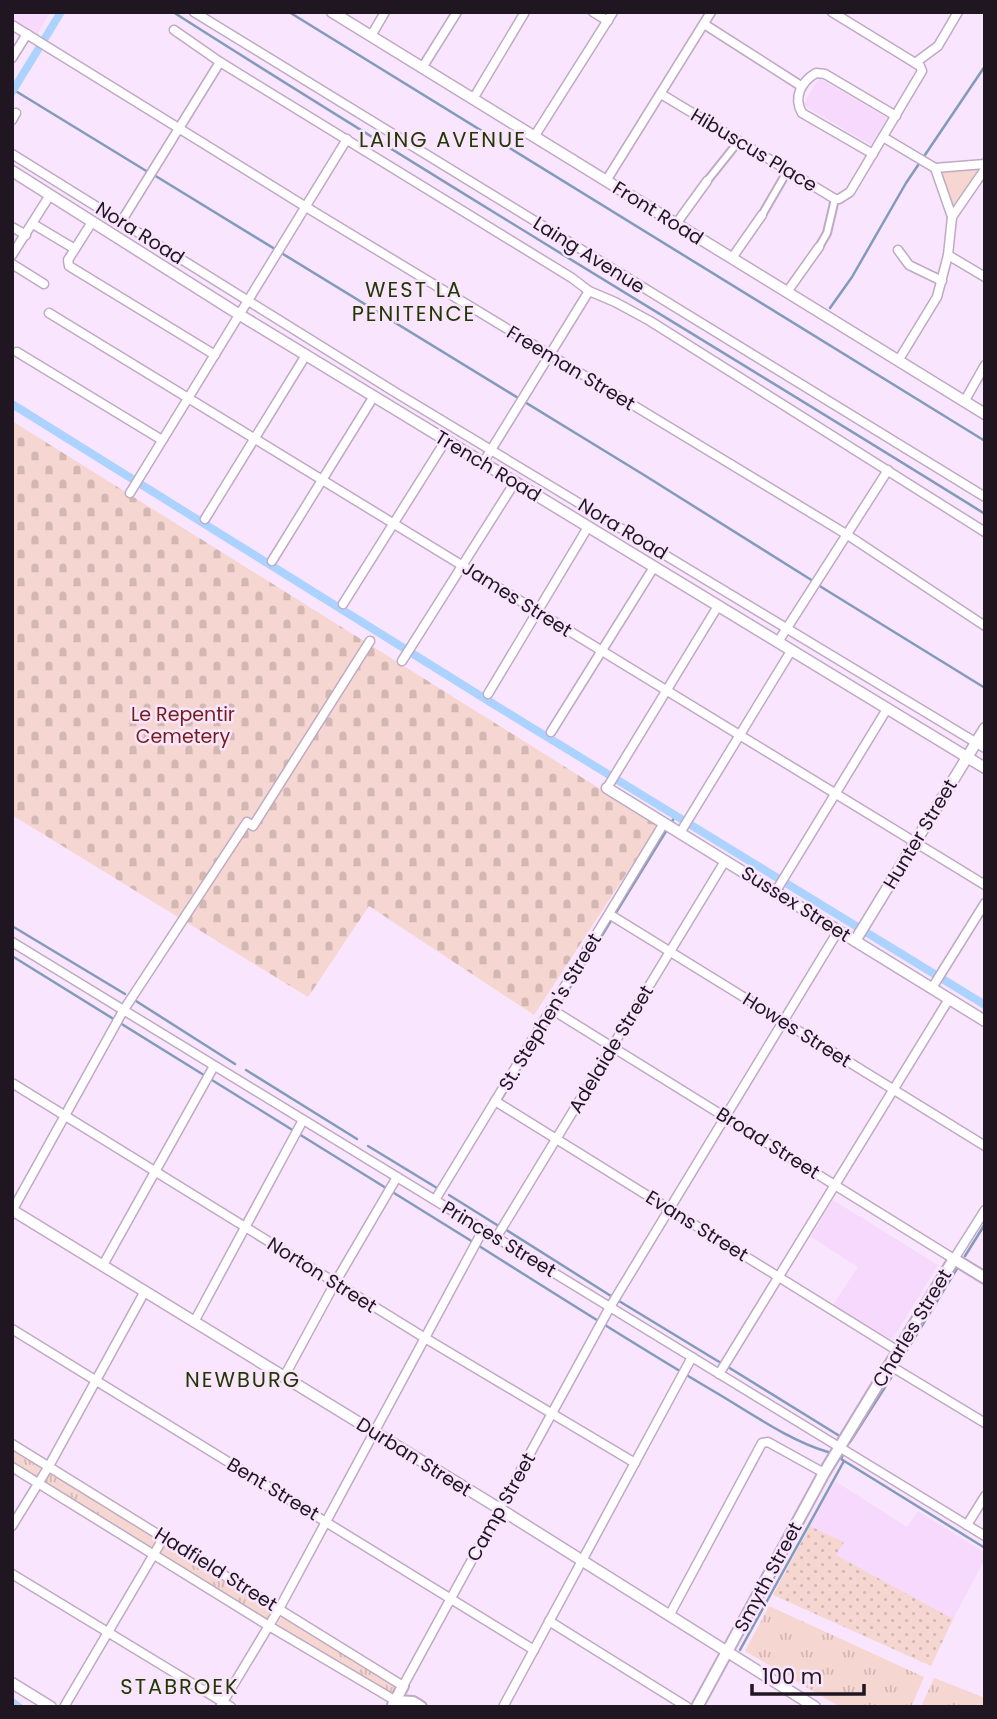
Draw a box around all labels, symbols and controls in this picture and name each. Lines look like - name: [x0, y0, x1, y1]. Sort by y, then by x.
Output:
- street label: Hibuscus Place: [686, 102, 822, 198]
- district label: LAING AVENUE: [359, 125, 527, 154]
- street label: Front Road: [607, 174, 709, 252]
- street label: Nora Road: [90, 195, 190, 271]
- street label: Laing Avenue: [528, 210, 650, 300]
- district label: WEST LA PENITENCE: [352, 275, 476, 328]
- street label: Freeman Street: [502, 319, 640, 417]
- street label: Trench Road: [430, 424, 546, 508]
- street label: Nora Road: [573, 492, 673, 566]
- street label: James Street: [457, 554, 577, 644]
- park label: Le Repentir Cemetery: [131, 701, 235, 750]
- street label: Hunter Street: [877, 774, 964, 894]
- street label: Sussex Street: [736, 859, 856, 949]
- street label: St. Stephen's Street: [492, 928, 608, 1096]
- street label: Adelaide Street: [562, 980, 660, 1118]
- street label: Howes Street: [738, 986, 857, 1074]
- street label: Broad Street: [711, 1100, 825, 1186]
- street label: Evans Street: [641, 1184, 753, 1268]
- street label: Princes Street: [437, 1194, 561, 1284]
- street label: Norton Street: [262, 1231, 382, 1319]
- street label: Charles Street: [866, 1264, 958, 1392]
- district label: NEWBURG: [185, 1365, 301, 1394]
- street label: Durban Street: [351, 1411, 477, 1503]
- street label: Camp Street: [460, 1448, 542, 1566]
- street label: Bent Street: [222, 1451, 324, 1527]
- street label: Smyth Street: [728, 1517, 808, 1637]
- street label: Hadfield Street: [150, 1521, 282, 1618]
- scale bar: [752, 1652, 864, 1696]
- text: 100 m: [762, 1662, 822, 1691]
- district label: STABROEK: [120, 1672, 240, 1701]

